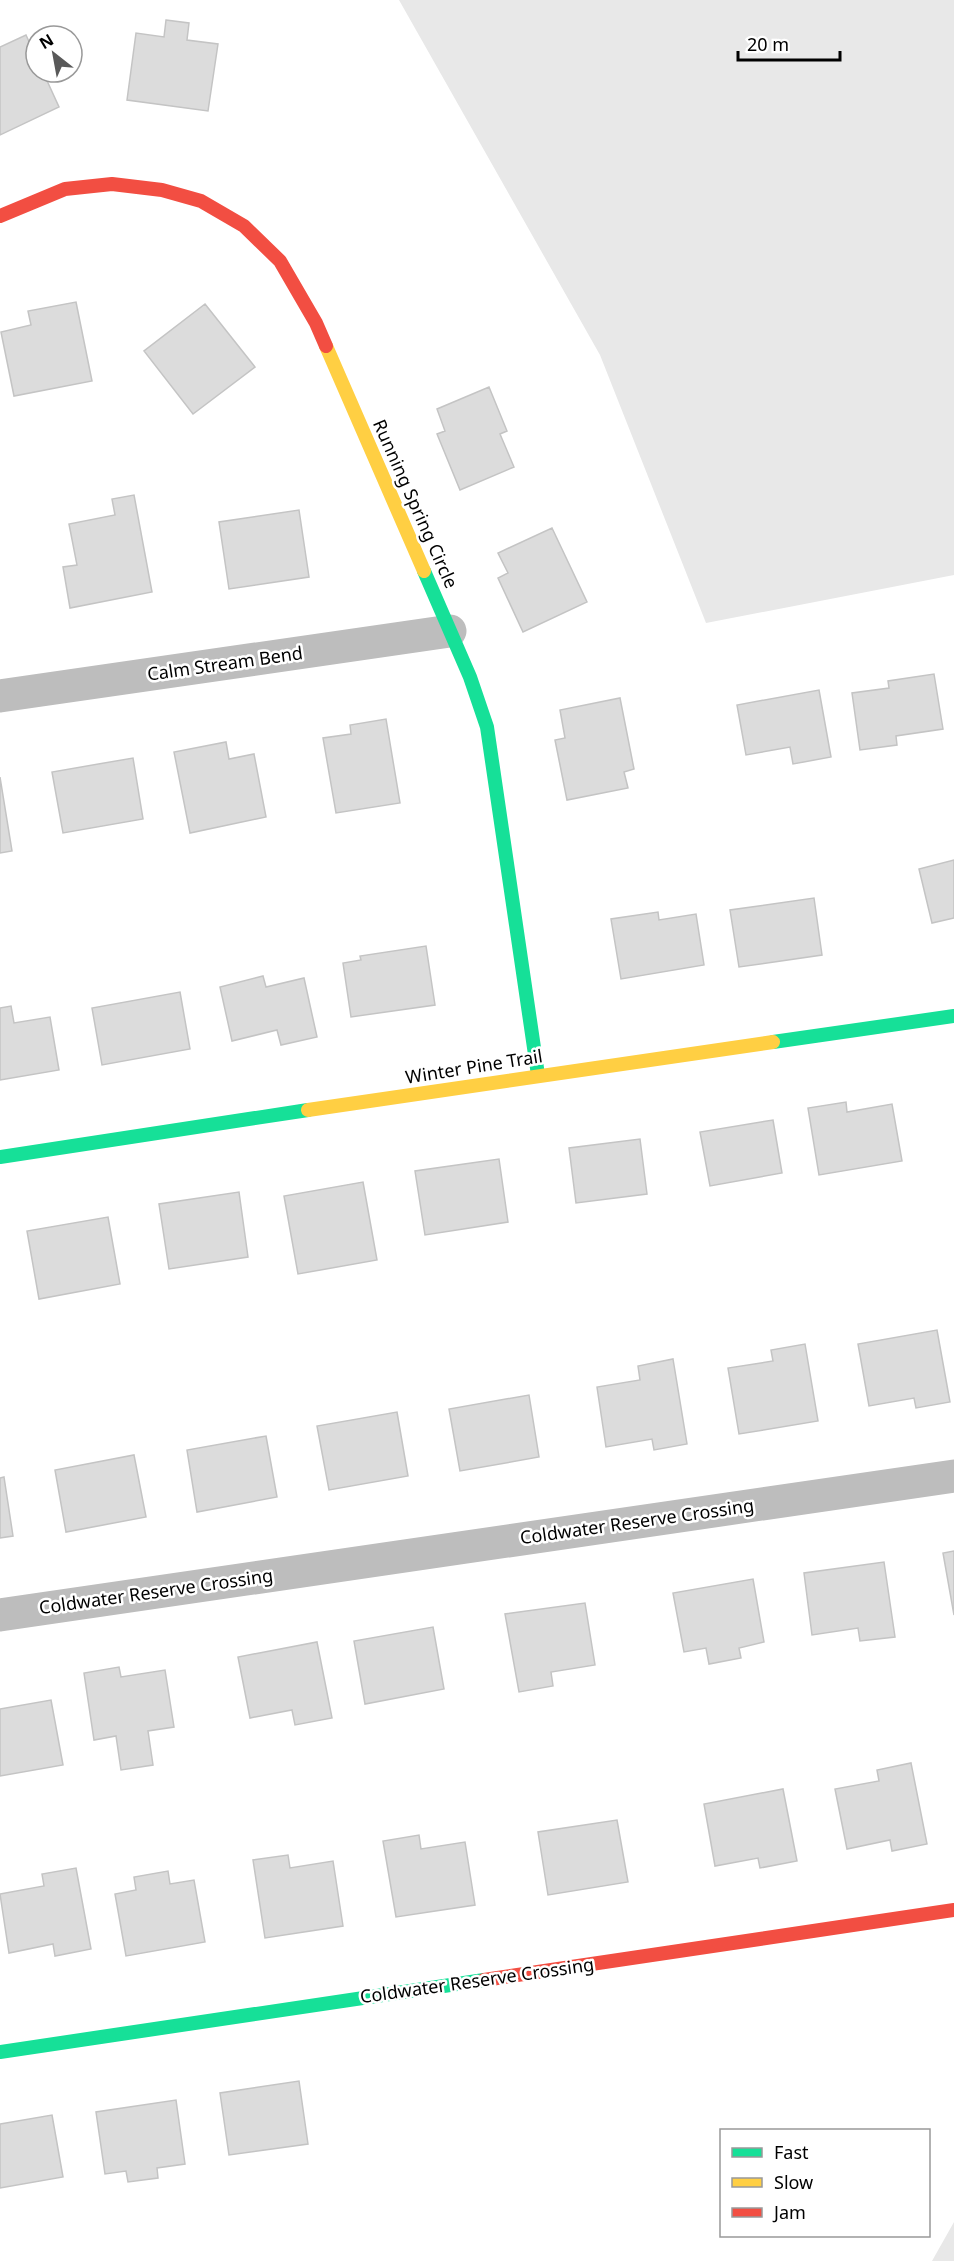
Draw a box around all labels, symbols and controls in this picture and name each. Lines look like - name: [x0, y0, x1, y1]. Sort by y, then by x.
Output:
- north arrow: [24, 24, 84, 84]
- scale bar: [738, 24, 840, 62]
- text: N: [35, 28, 58, 54]
- text: 20 m: [747, 32, 789, 56]
- street label: Running Spring Circle: [368, 415, 464, 592]
- street label: Calm Stream Bend: [146, 640, 304, 686]
- street label: Winter Pine Trail: [404, 1043, 544, 1089]
- street label: Coldwater Reserve Crossing: [518, 1493, 755, 1549]
- street label: Coldwater Reserve Crossing: [37, 1563, 274, 1619]
- street label: Coldwater Reserve Crossing: [358, 1952, 595, 2008]
- legend: [720, 2129, 930, 2237]
- text: Fast: [774, 2140, 809, 2164]
- text: Slow: [774, 2170, 813, 2194]
- text: Jam: [772, 2200, 806, 2224]

